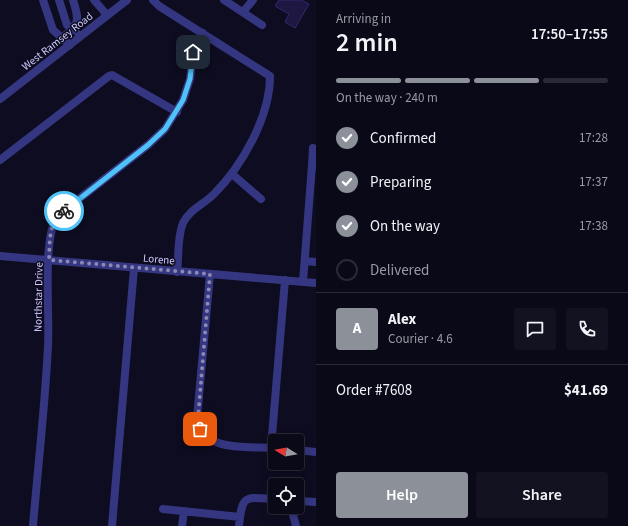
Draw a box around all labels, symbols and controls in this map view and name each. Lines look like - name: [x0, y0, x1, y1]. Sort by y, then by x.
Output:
- street label: West Ramsey Road: [19, 9, 96, 74]
- text: Arriving in: [336, 10, 391, 28]
- text: 2 min: [336, 24, 398, 61]
- text: 17:50–17:55: [531, 24, 608, 45]
- pin: [176, 35, 210, 69]
- icon: home: [182, 41, 204, 63]
- text: On the way · 240 m: [336, 89, 438, 107]
- icon: check: [336, 127, 358, 149]
- text: Confirmed: [370, 128, 436, 149]
- text: 17:28: [579, 129, 608, 147]
- icon: check: [336, 171, 358, 193]
- text: Preparing: [370, 172, 431, 193]
- text: 17:37: [579, 173, 608, 191]
- courier: [44, 191, 84, 231]
- icon: bike: [53, 200, 75, 222]
- icon: check: [336, 215, 358, 237]
- text: On the way: [370, 216, 440, 237]
- text: 17:38: [579, 217, 608, 235]
- street label: Lorene: [142, 251, 176, 268]
- text: Delivered: [370, 260, 429, 281]
- street label: Northstar Drive: [30, 261, 47, 332]
- button: chat: [514, 308, 556, 350]
- button: phone: [566, 308, 608, 350]
- text: Alex: [388, 309, 416, 330]
- text: A: [353, 318, 361, 339]
- text: Courier · 4.6: [388, 330, 453, 348]
- text: Order #7608: [336, 380, 412, 401]
- text: $41.69: [564, 380, 608, 401]
- pin: [183, 412, 217, 446]
- icon: bag: [189, 418, 211, 440]
- north arrow: [268, 434, 304, 470]
- map controls: [268, 434, 304, 514]
- button: Help: [336, 472, 468, 518]
- button: Share: [476, 472, 608, 518]
- button: locate: [268, 478, 304, 514]

